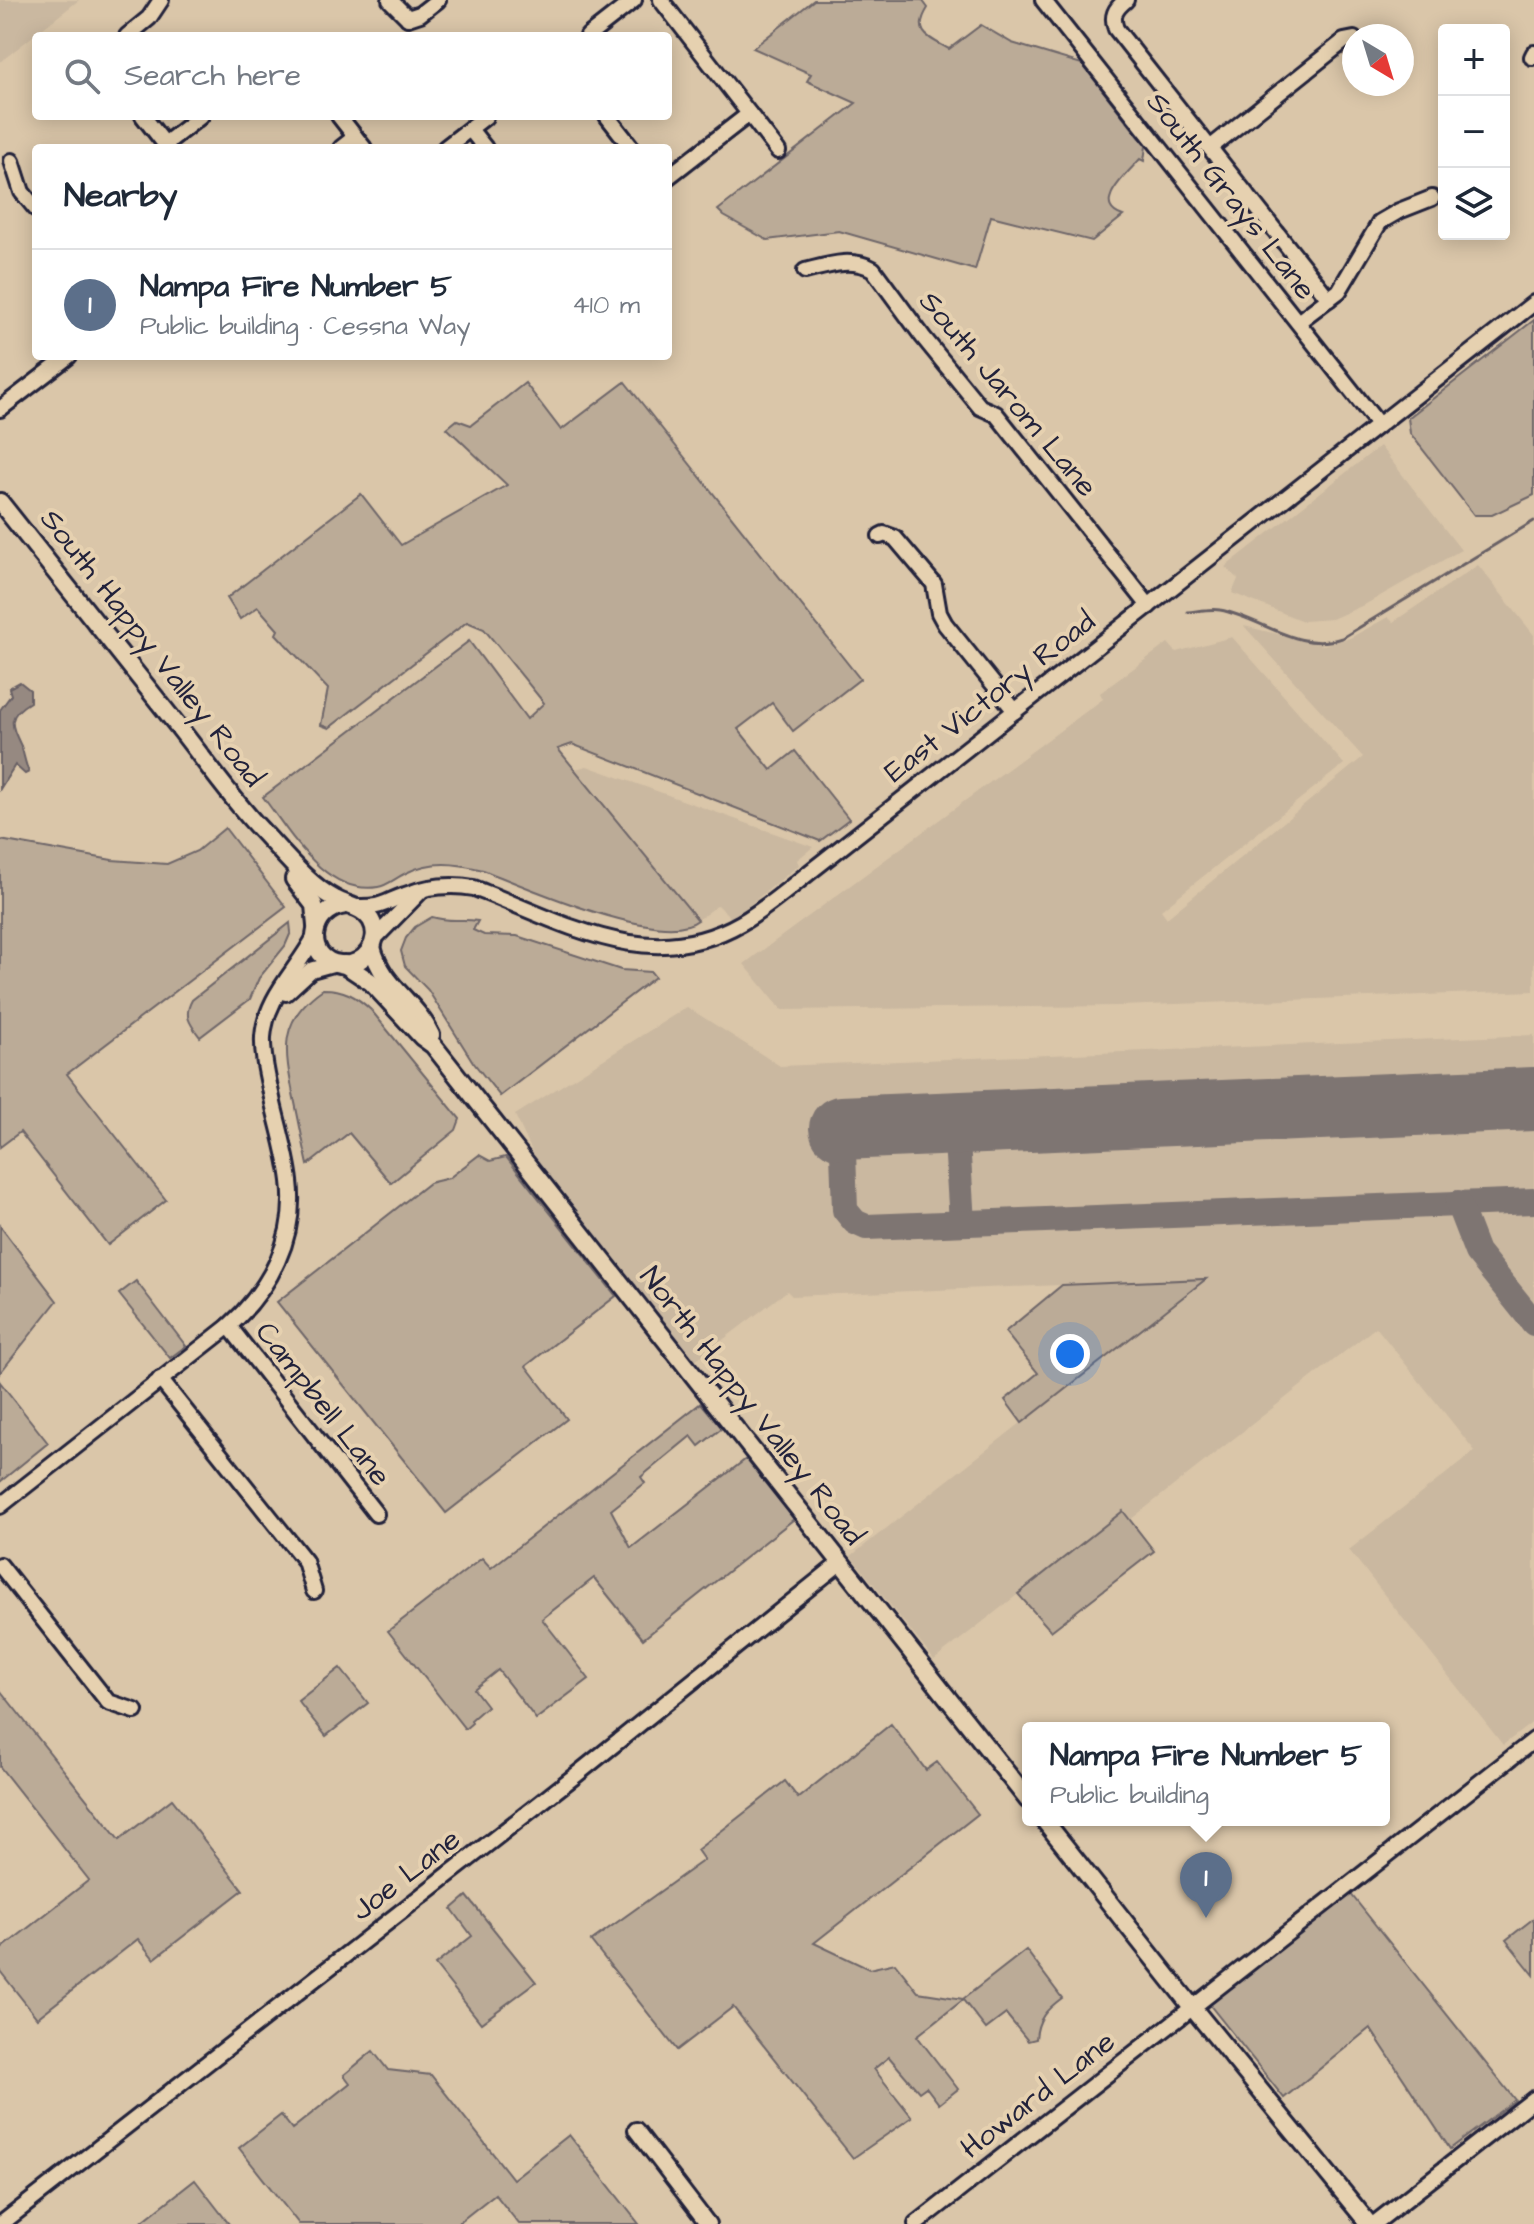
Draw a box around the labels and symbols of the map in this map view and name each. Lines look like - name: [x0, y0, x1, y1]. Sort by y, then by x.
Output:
- north arrow: [1342, 24, 1414, 96]
- street label: South Grays Lane: [1136, 83, 1326, 310]
- street label: South Jarom Lane: [909, 282, 1107, 506]
- street label: South Happy Valley Road: [29, 500, 274, 797]
- street label: East Victory Road: [876, 601, 1105, 794]
- street label: North Happy Valley Road: [629, 1258, 874, 1555]
- street label: Campbell Lane: [245, 1313, 401, 1495]
- your location: [1050, 1334, 1090, 1374]
- street label: Joe Lane: [343, 1819, 469, 1931]
- pin: 1: [1180, 1852, 1232, 1918]
- street label: Howard Lane: [952, 2021, 1124, 2169]

